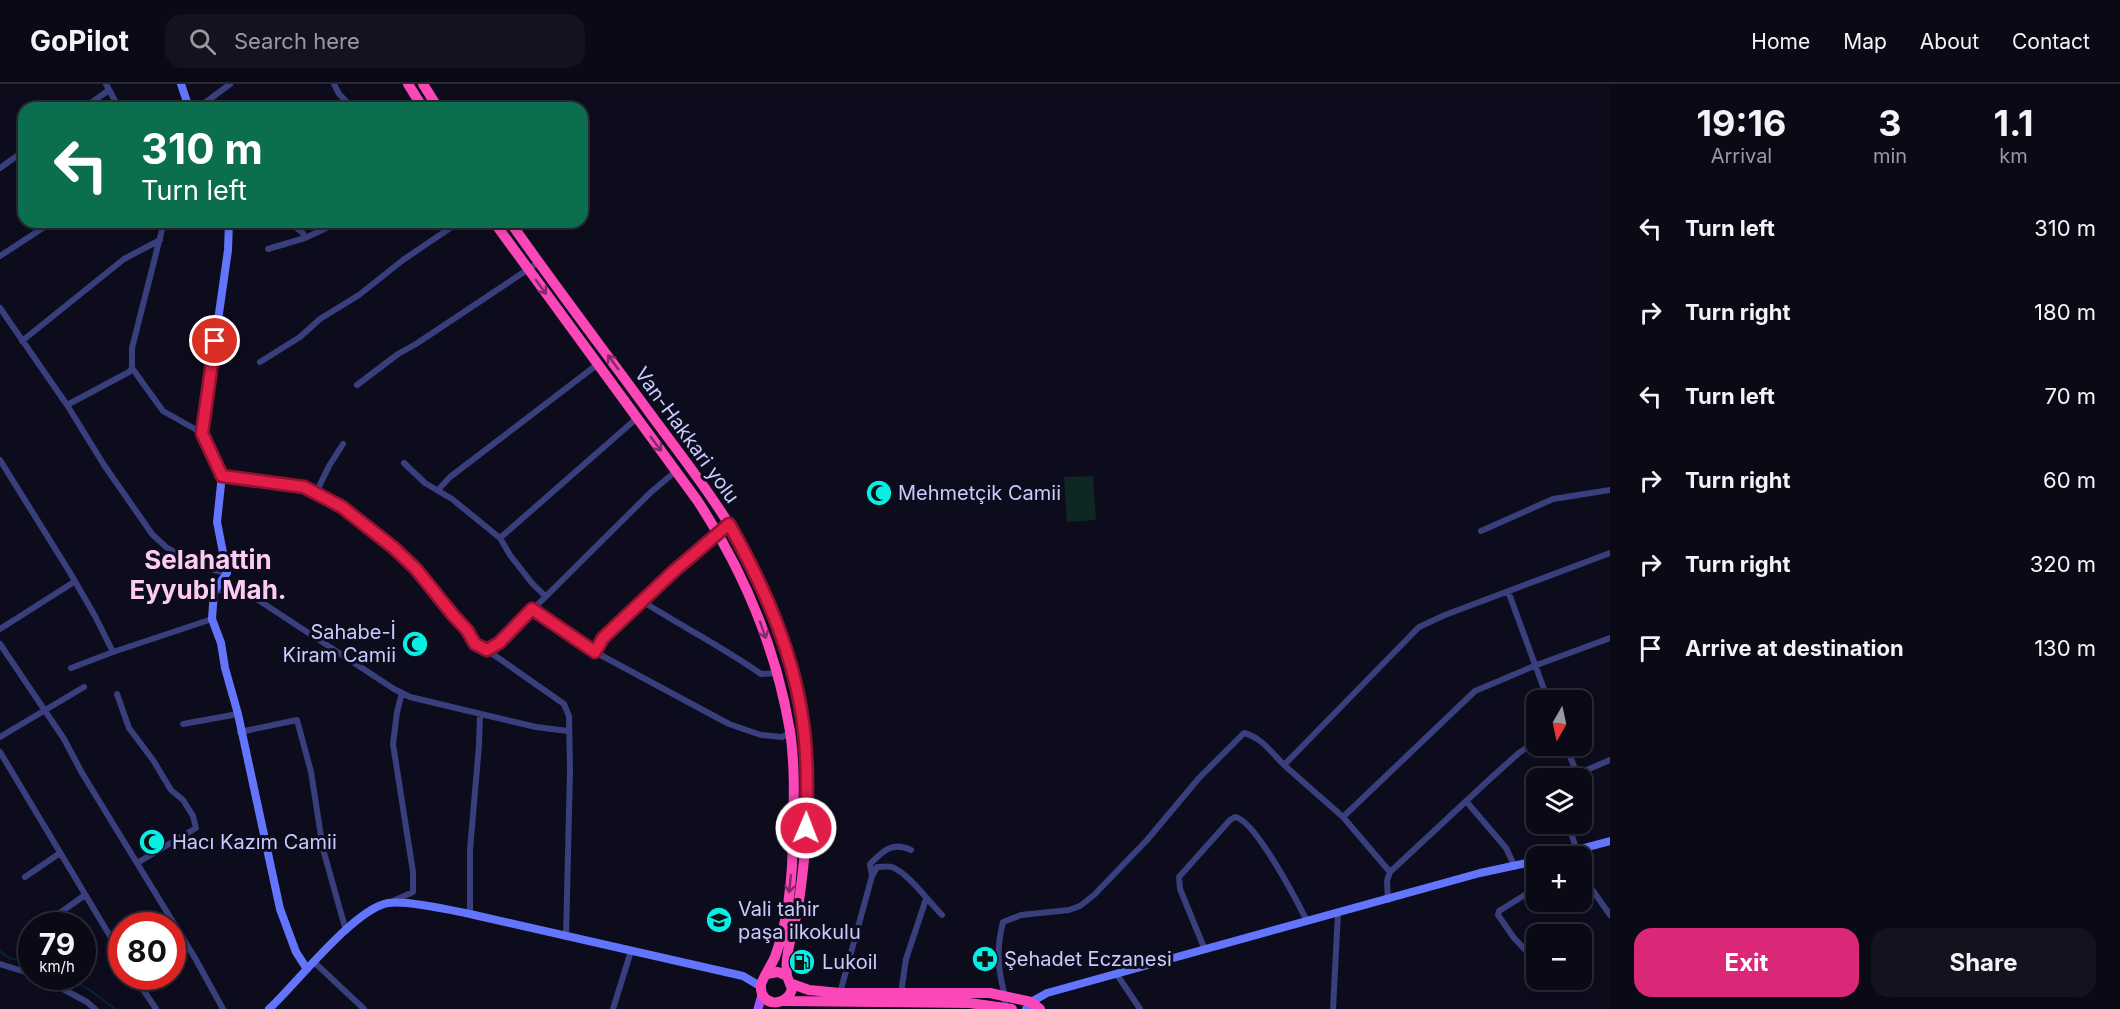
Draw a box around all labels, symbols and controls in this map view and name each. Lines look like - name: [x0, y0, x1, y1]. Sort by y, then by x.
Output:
- search box: [165, 14, 585, 68]
- text: GoPilot: [30, 24, 129, 58]
- icon: search: [186, 25, 219, 58]
- text: Search here: [234, 28, 360, 54]
- text: Home: [1751, 29, 1810, 54]
- text: Map: [1843, 29, 1887, 54]
- text: About: [1920, 29, 1979, 54]
- text: Contact: [2012, 29, 2090, 54]
- text: 19:16: [1697, 101, 1786, 145]
- text: 3: [1878, 101, 1902, 145]
- text: 1.1: [1994, 101, 2033, 145]
- text: 310 m: [141, 123, 263, 174]
- icon: left: [42, 126, 120, 204]
- text: Arrival: [1711, 144, 1772, 168]
- text: min: [1873, 144, 1907, 168]
- text: km: [1999, 144, 2028, 168]
- text: Turn left: [141, 174, 247, 207]
- icon: left: [1634, 212, 1667, 245]
- text: Turn left: [1685, 215, 1775, 241]
- text: 310 m: [2034, 215, 2096, 241]
- one-way arrow: [535, 278, 547, 294]
- icon: right: [1634, 296, 1667, 329]
- text: Turn right: [1685, 299, 1791, 325]
- text: 180 m: [2034, 299, 2096, 325]
- pin: [189, 315, 240, 366]
- icon: arrive: [198, 324, 231, 357]
- one-way arrow: [607, 355, 619, 371]
- street label: Van-Hakkari yolu: [630, 362, 744, 508]
- icon: left: [1634, 380, 1667, 413]
- text: Turn left: [1685, 383, 1775, 409]
- text: 70 m: [2045, 383, 2096, 409]
- one-way arrow: [650, 435, 662, 451]
- icon: right: [1634, 464, 1667, 497]
- text: Turn right: [1685, 467, 1791, 493]
- text: 60 m: [2043, 467, 2096, 493]
- mosque icon: Mehmetçik Camii: [864, 478, 894, 508]
- place label: Mehmetçik Camii: [898, 481, 1061, 505]
- district label: Selahattin Eyyubi Mah.: [129, 544, 287, 605]
- icon: right: [1634, 548, 1667, 581]
- text: Turn right: [1685, 551, 1791, 577]
- text: 320 m: [2030, 551, 2096, 577]
- place label: Sahabe-İ Kiram Camii: [282, 619, 396, 667]
- one-way arrow: [758, 620, 769, 639]
- mosque icon: Sahabe-İ Kiram Camii: [400, 629, 430, 659]
- icon: arrive: [1634, 632, 1667, 665]
- text: Arrive at destination: [1685, 635, 1904, 661]
- text: 130 m: [2034, 635, 2096, 661]
- north arrow: [1526, 690, 1592, 756]
- map controls: [1526, 690, 1592, 990]
- button: layers: [1526, 768, 1592, 834]
- position arrow: [774, 796, 838, 860]
- mosque icon: Hacı Kazım Camii: [137, 827, 167, 857]
- place label: Hacı Kazım Camii: [172, 830, 337, 854]
- button: +: [1526, 846, 1592, 912]
- one-way arrow: [784, 874, 795, 894]
- place label: Vali tahir paşa ilkokulu: [738, 897, 861, 944]
- school or university icon: Vali tahir paşa ilkokulu: [704, 905, 734, 935]
- speed limit sign: 80: [108, 912, 186, 990]
- button: −: [1526, 924, 1592, 990]
- text: 79: [39, 926, 75, 962]
- button: Exit: [1634, 928, 1859, 997]
- button: Share: [1871, 928, 2096, 997]
- pharmacy icon: Şehadet Eczanesi: [970, 944, 1000, 974]
- fuel station icon: Lukoil: [787, 947, 817, 977]
- place label: Şehadet Eczanesi: [1004, 947, 1172, 971]
- place label: Lukoil: [822, 950, 877, 974]
- text: km/h: [39, 957, 75, 976]

